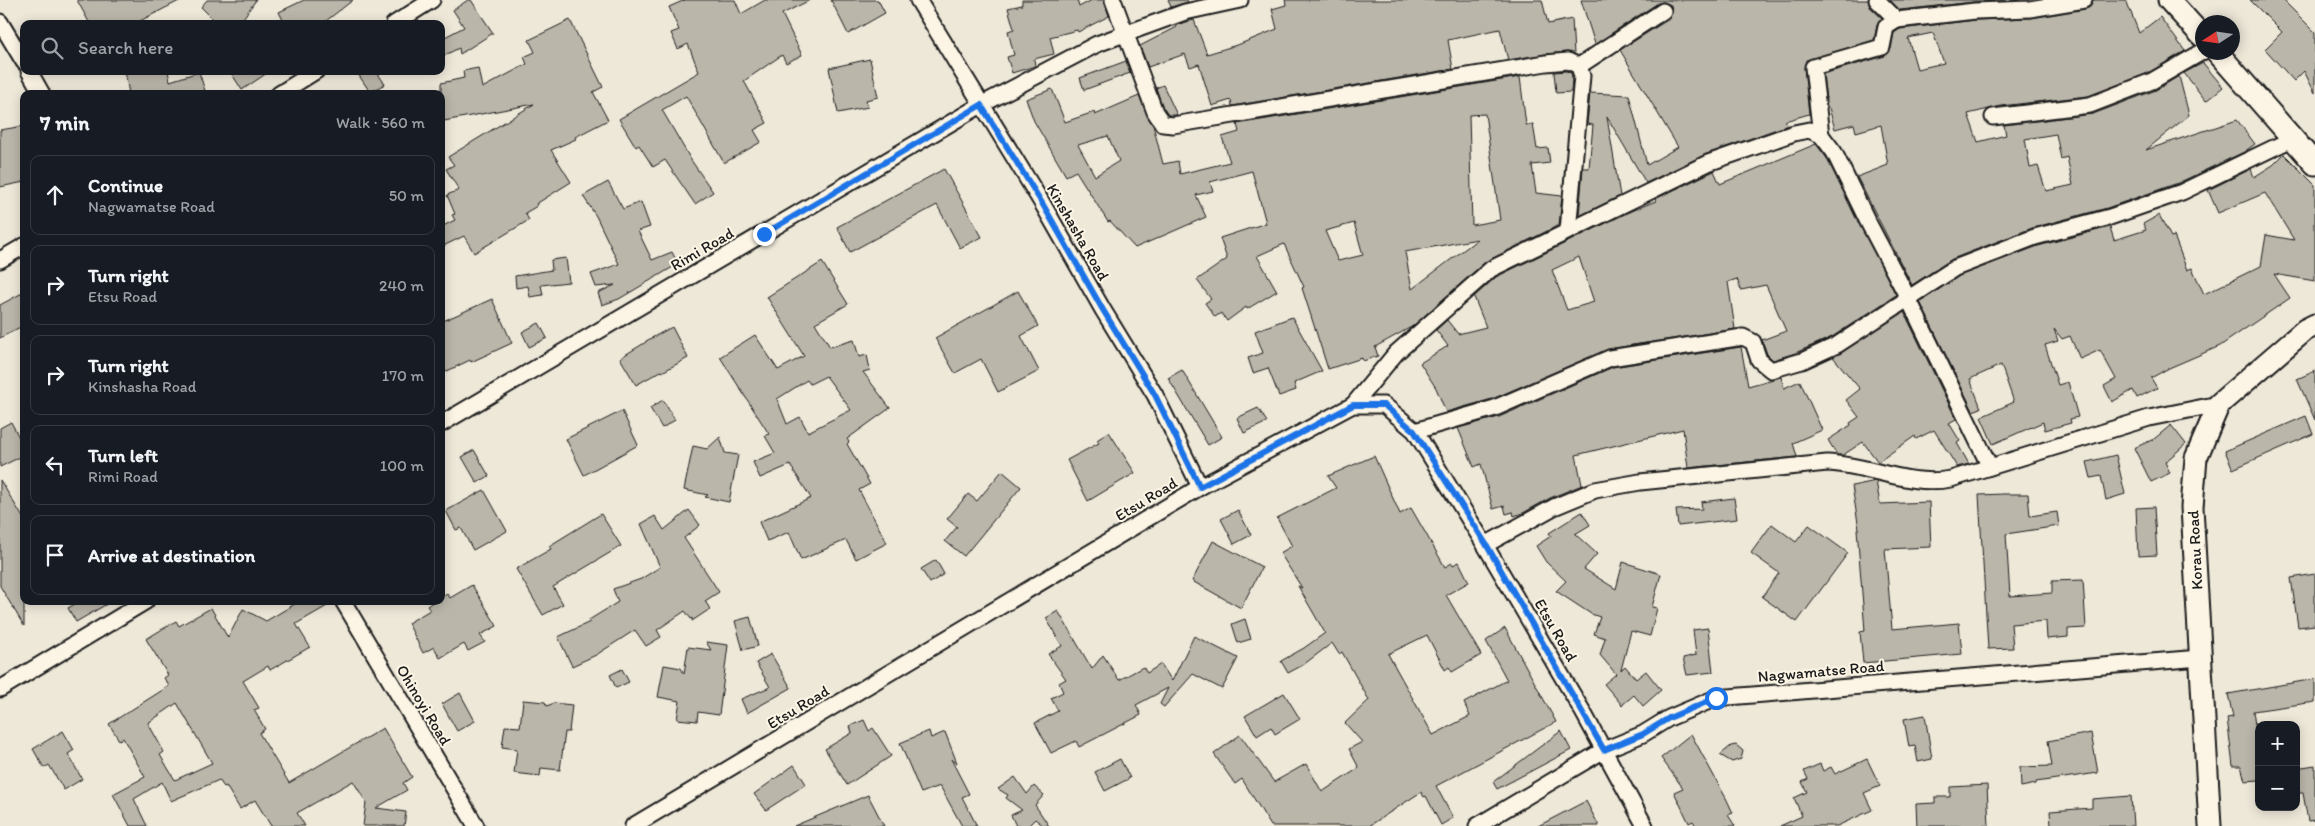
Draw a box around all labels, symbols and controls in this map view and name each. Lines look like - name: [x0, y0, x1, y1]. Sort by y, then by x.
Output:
- north arrow: [2195, 15, 2240, 60]
- search box: [20, 20, 445, 75]
- icon: search: [38, 34, 66, 62]
- text: Search here: [78, 36, 173, 59]
- text: 7 min: [40, 110, 89, 135]
- text: Walk · 560 m: [336, 113, 425, 132]
- text: Continue: [88, 174, 163, 197]
- street label: Kinshasha Road: [1043, 180, 1113, 284]
- icon: ahead: [41, 181, 69, 209]
- text: 50 m: [389, 186, 424, 205]
- text: Nagwamatse Road: [88, 197, 215, 216]
- street label: Rimi Road: [667, 223, 737, 275]
- route end: [753, 223, 776, 246]
- text: Turn right: [88, 264, 169, 287]
- icon: right: [41, 271, 69, 299]
- text: 240 m: [379, 276, 424, 295]
- text: Etsu Road: [88, 287, 157, 306]
- text: Turn right: [88, 354, 169, 377]
- icon: right: [41, 361, 69, 389]
- text: 170 m: [382, 366, 424, 385]
- text: Kinshasha Road: [88, 377, 196, 396]
- text: Turn left: [88, 444, 158, 467]
- icon: left: [41, 451, 69, 479]
- text: 100 m: [380, 456, 424, 475]
- text: Rimi Road: [88, 467, 158, 486]
- street label: Etsu Road: [1111, 473, 1181, 525]
- street label: Korau Road: [2183, 509, 2207, 590]
- icon: arrive: [41, 541, 69, 569]
- text: Arrive at destination: [88, 544, 255, 567]
- street label: Etsu Road: [1530, 595, 1582, 665]
- street label: Nagwamatse Road: [1757, 656, 1885, 686]
- street label: Ohinoyi Road: [393, 661, 456, 749]
- street label: Etsu Road: [763, 681, 833, 733]
- route start: [1705, 687, 1728, 710]
- map controls: [2255, 721, 2300, 811]
- button: +: [2255, 721, 2300, 766]
- button: −: [2255, 766, 2300, 811]

